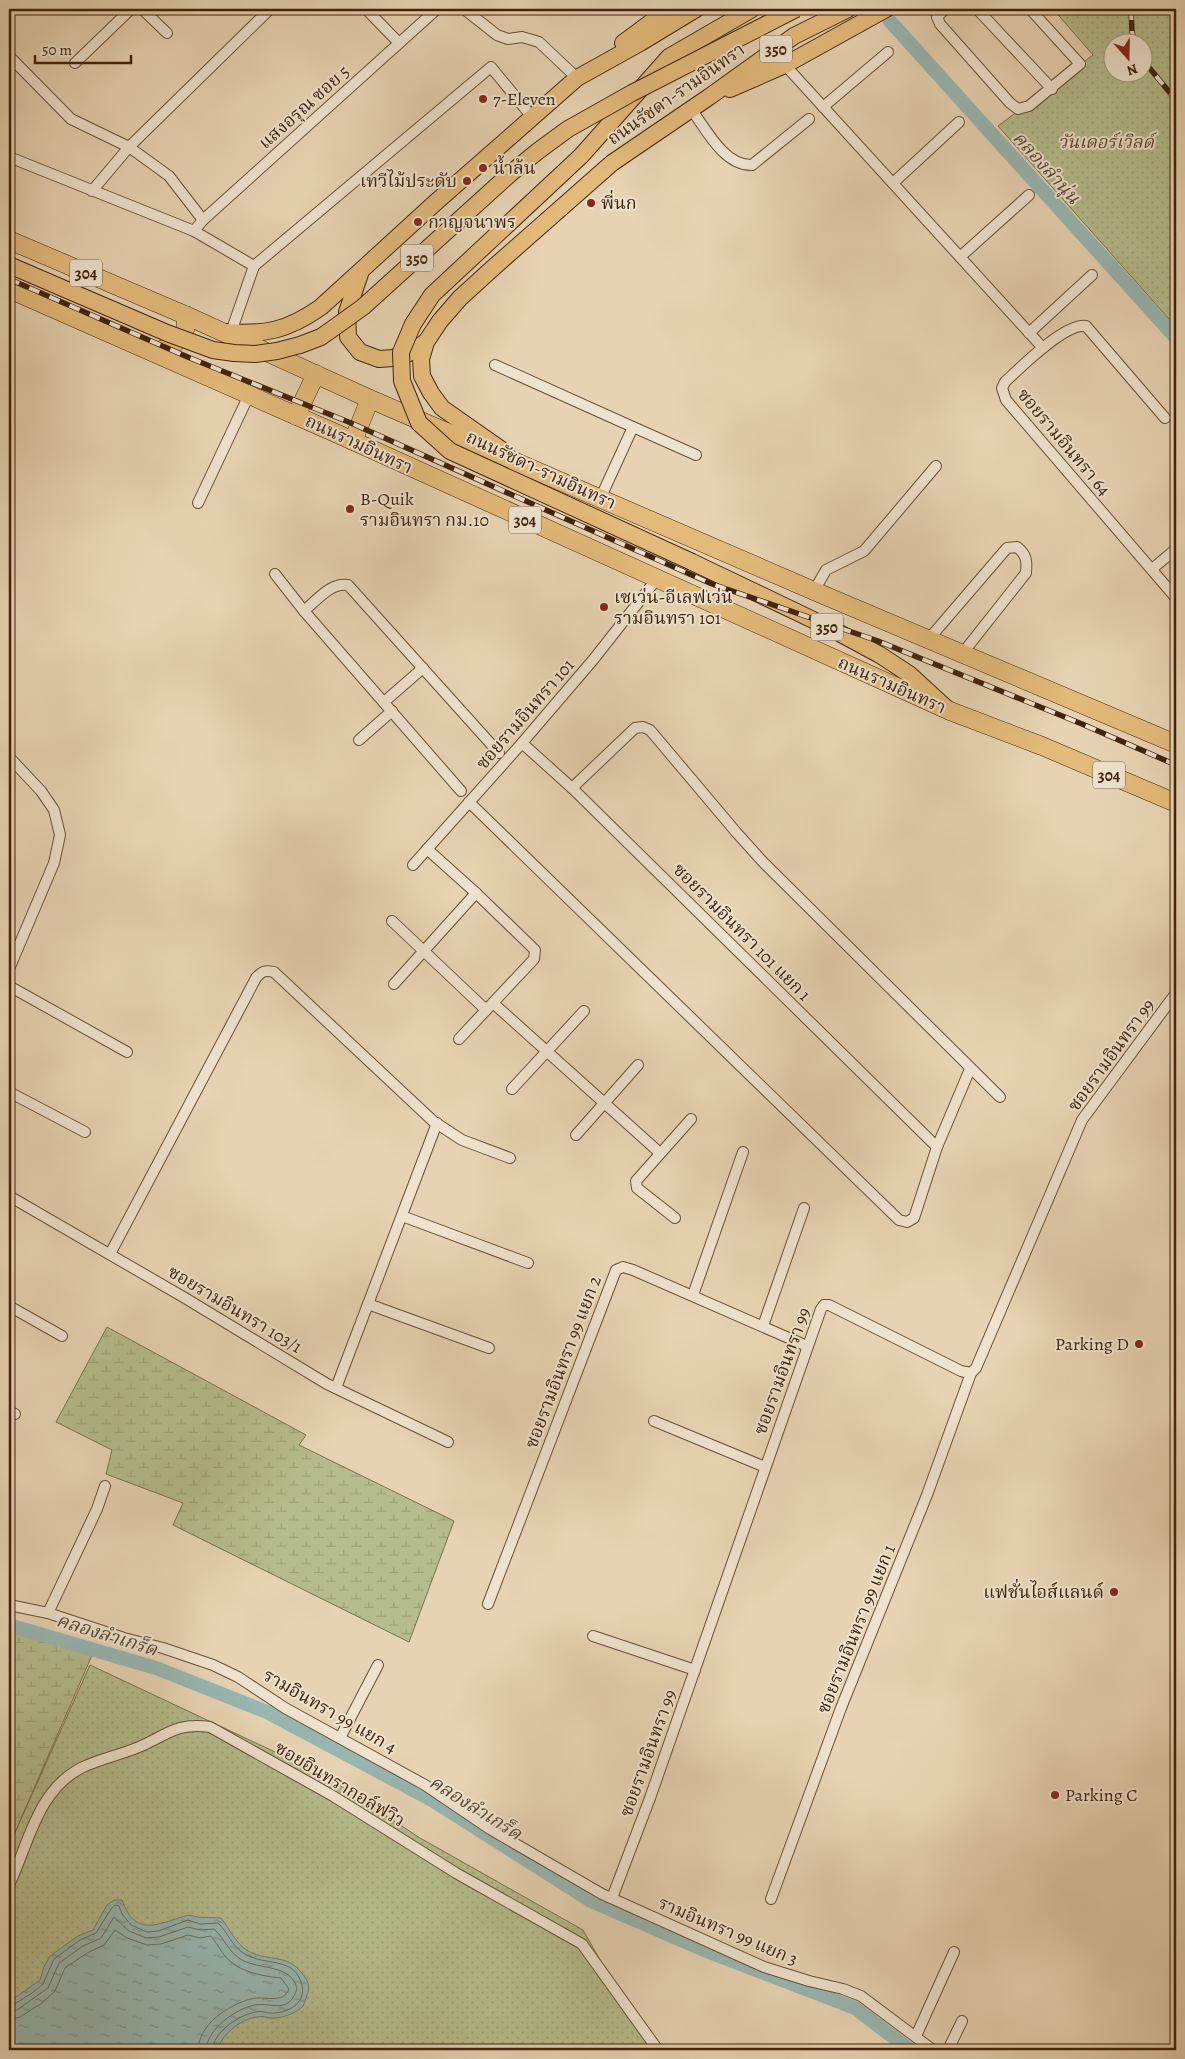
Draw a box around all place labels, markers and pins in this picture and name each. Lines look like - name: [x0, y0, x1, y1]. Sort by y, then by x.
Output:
- place label: 7-Eleven: [493, 87, 556, 111]
- marker: 7-Eleven: [477, 93, 489, 105]
- place label: น้ำล้น: [493, 154, 536, 180]
- marker: น้ำล้น: [477, 162, 489, 174]
- place label: เทวีไม้ประดับ: [360, 169, 457, 193]
- marker: เทวีไม้ประดับ: [461, 175, 473, 187]
- place label: พี่นก: [601, 189, 637, 215]
- marker: พี่นก: [585, 197, 597, 209]
- place label: กาญจนาพร: [428, 210, 516, 234]
- marker: กาญจนาพร: [412, 216, 424, 228]
- place label: B-Quik รามอินทรา กม.10: [360, 487, 489, 532]
- marker: B-Quik รามอินทรา กม.10: [344, 503, 356, 515]
- place label: เซเว่น-อีเลฟเว่น รามอินทรา 101: [614, 585, 733, 630]
- marker: เซเว่น-อีเลฟเว่น รามอินทรา 101: [598, 601, 610, 613]
- place label: Parking D: [1055, 1332, 1129, 1356]
- marker: Parking D: [1133, 1338, 1145, 1350]
- place label: แฟชั่นไอส์แลนด์: [983, 1578, 1104, 1604]
- marker: แฟชั่นไอส์แลนด์: [1108, 1586, 1120, 1598]
- place label: Parking C: [1065, 1783, 1138, 1807]
- marker: Parking C: [1049, 1789, 1061, 1801]

